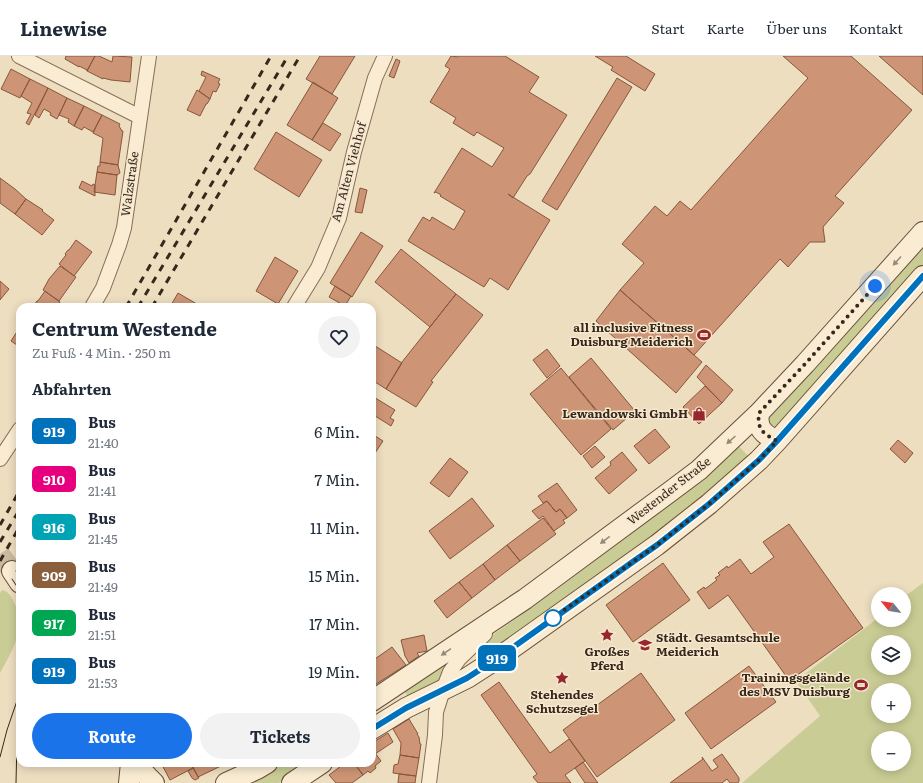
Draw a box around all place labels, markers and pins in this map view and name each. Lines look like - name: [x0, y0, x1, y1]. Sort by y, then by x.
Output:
- place label: all inclusive Fitness Duisburg Meiderich: [570, 318, 693, 350]
- sports icon: all inclusive Fitness Duisburg Meiderich: [696, 327, 712, 343]
- place label: Lewandowski GmbH: [562, 404, 688, 422]
- shop icon: Lewandowski GmbH: [691, 406, 707, 422]
- unlabelled marker: [544, 609, 562, 627]
- place icon: Großes Pferd: [599, 627, 615, 643]
- place label: Städt. Gesamtschule Meiderich: [656, 628, 780, 660]
- school or university icon: Städt. Gesamtschule Meiderich: [637, 637, 653, 653]
- place label: Großes Pferd: [585, 642, 629, 674]
- place label: Trainingsgelände des MSV Duisburg: [739, 668, 851, 700]
- place icon: Stehendes Schutzsegel: [554, 670, 570, 686]
- sports icon: Trainingsgelände des MSV Duisburg: [853, 677, 869, 693]
- place label: Stehendes Schutzsegel: [526, 685, 599, 717]

